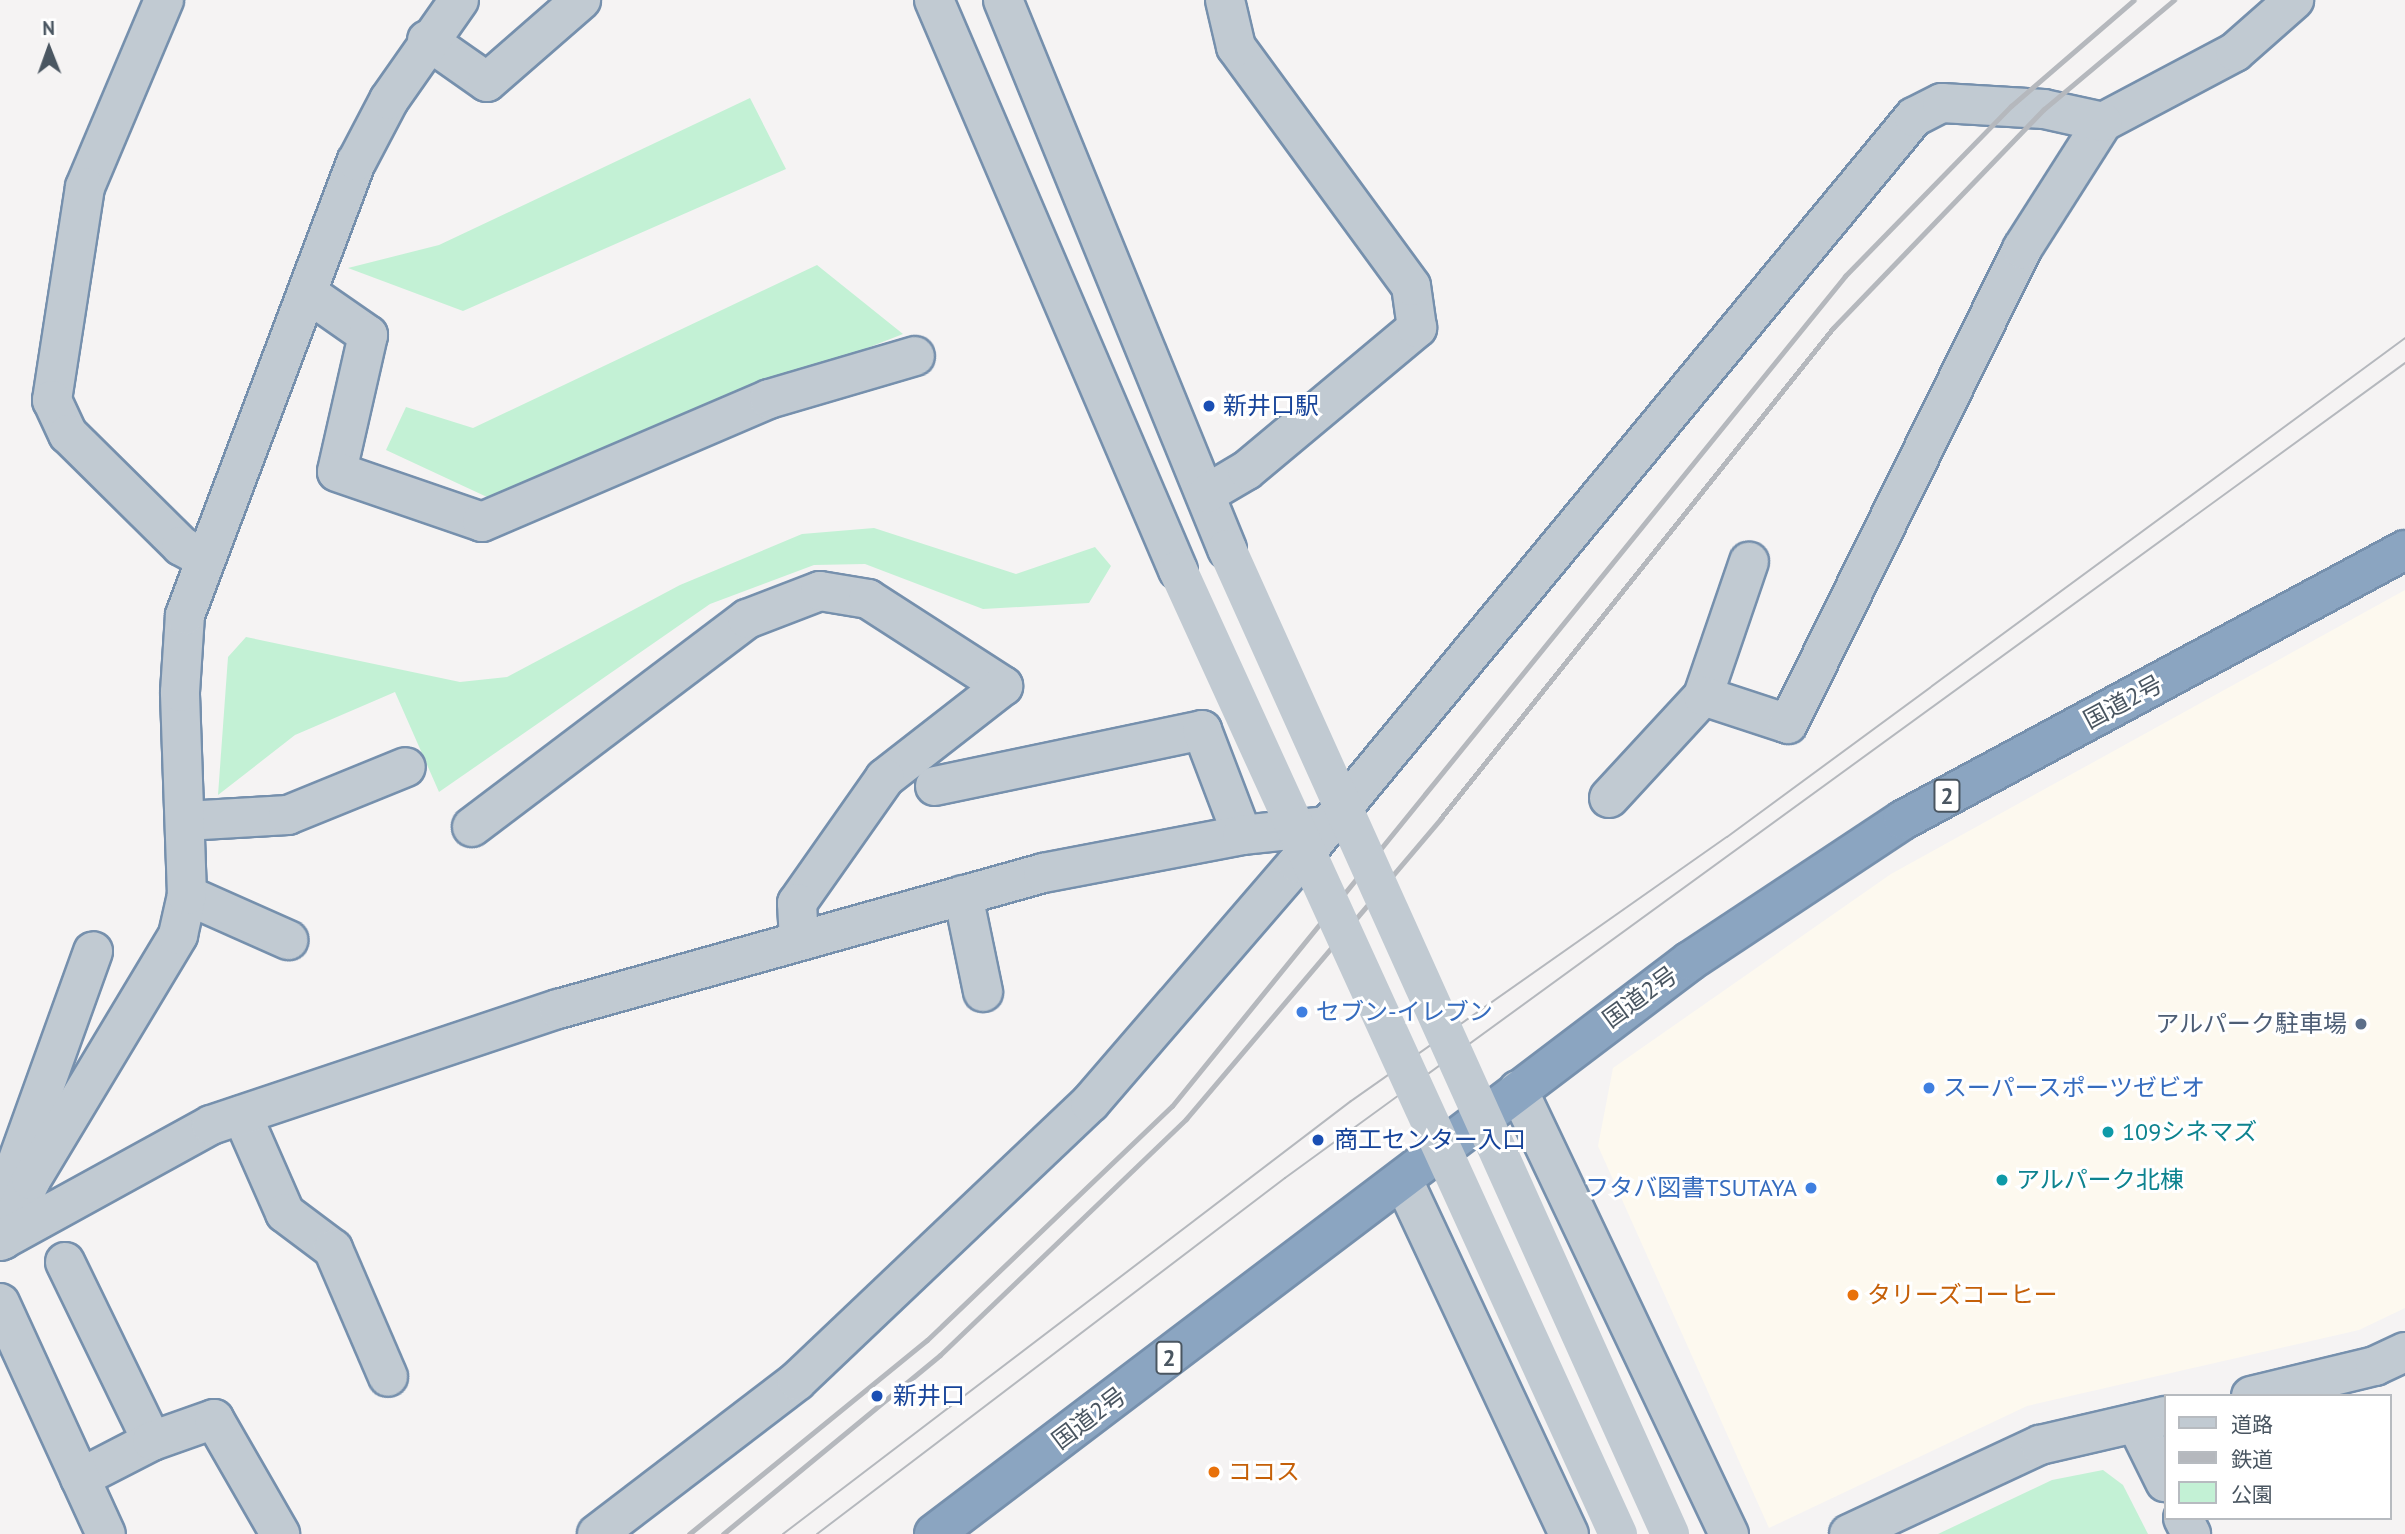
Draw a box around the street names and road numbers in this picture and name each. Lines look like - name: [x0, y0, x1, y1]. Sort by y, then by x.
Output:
- street label: 国道2号: [2079, 669, 2167, 735]
- road number: 2: [1933, 776, 1961, 816]
- street label: 国道2号: [1597, 960, 1683, 1034]
- road number: 2: [1155, 1338, 1183, 1378]
- street label: 国道2号: [1046, 1381, 1132, 1455]

